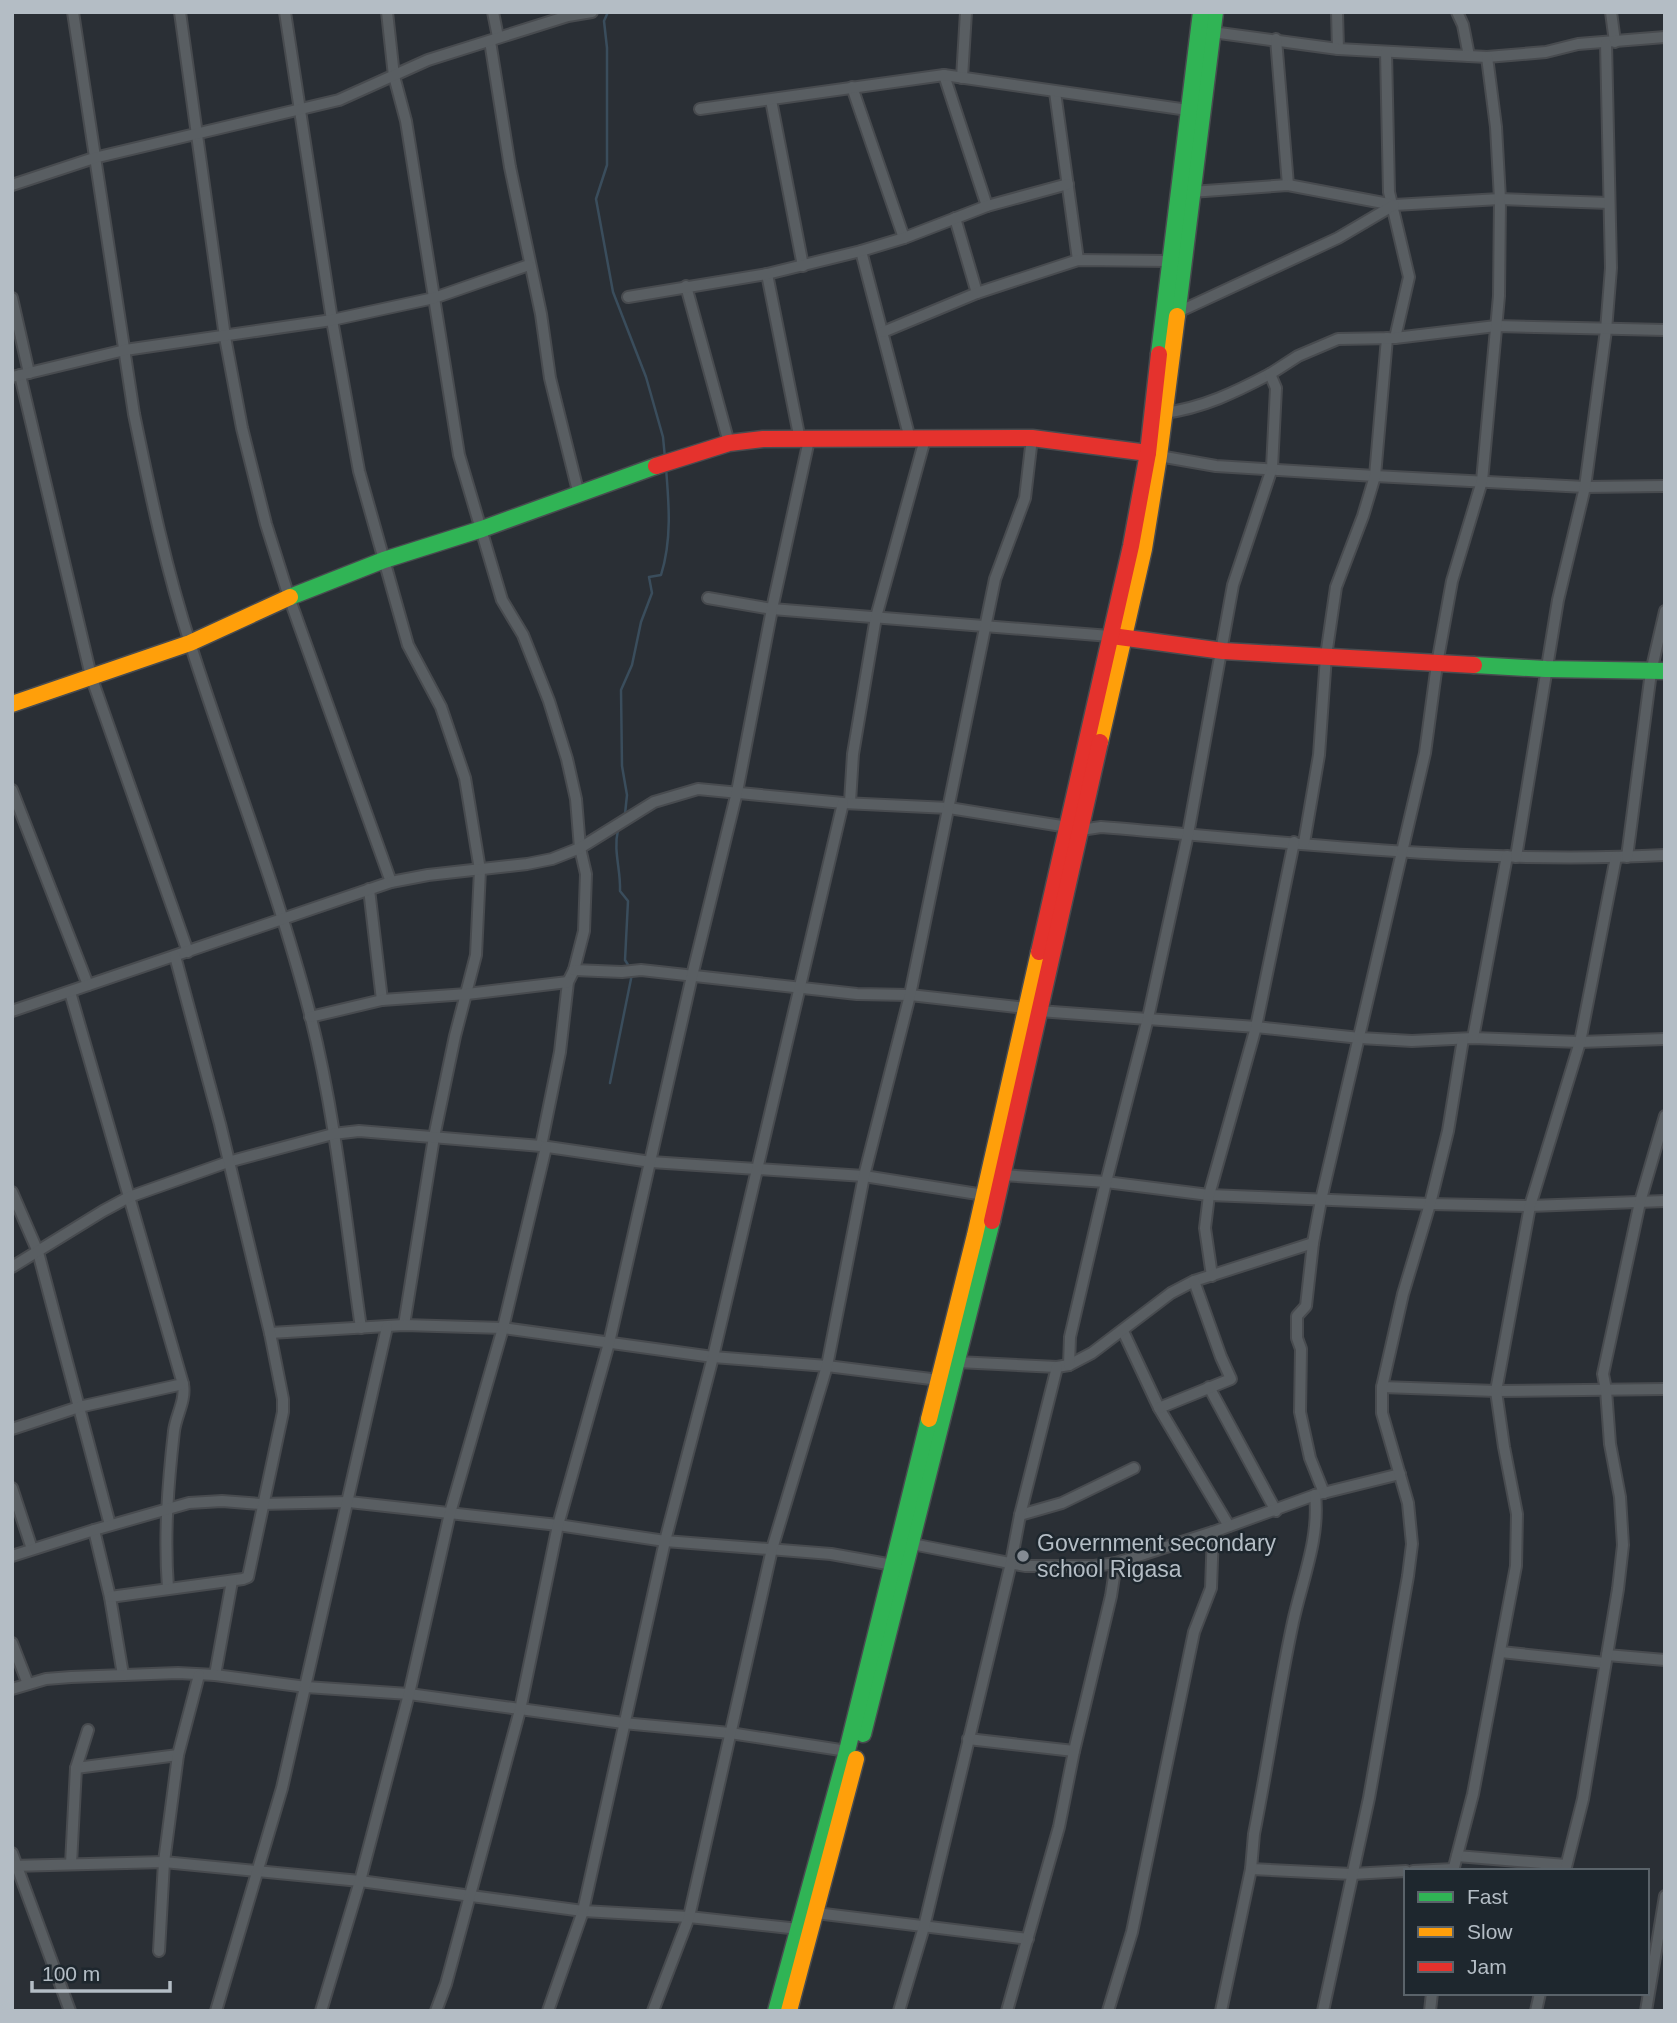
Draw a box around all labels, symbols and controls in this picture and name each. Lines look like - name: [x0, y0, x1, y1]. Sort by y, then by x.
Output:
- place label: Government secondary school Rigasa: [1037, 1530, 1277, 1582]
- marker: Government secondary school Rigasa: [1015, 1548, 1031, 1564]
- legend: [1404, 1869, 1649, 1995]
- text: Fast: [1467, 1885, 1508, 1908]
- text: Slow: [1467, 1920, 1513, 1943]
- scale bar: [32, 1950, 170, 1994]
- text: Jam: [1467, 1955, 1507, 1978]
- text: 100 m: [42, 1962, 100, 1985]

